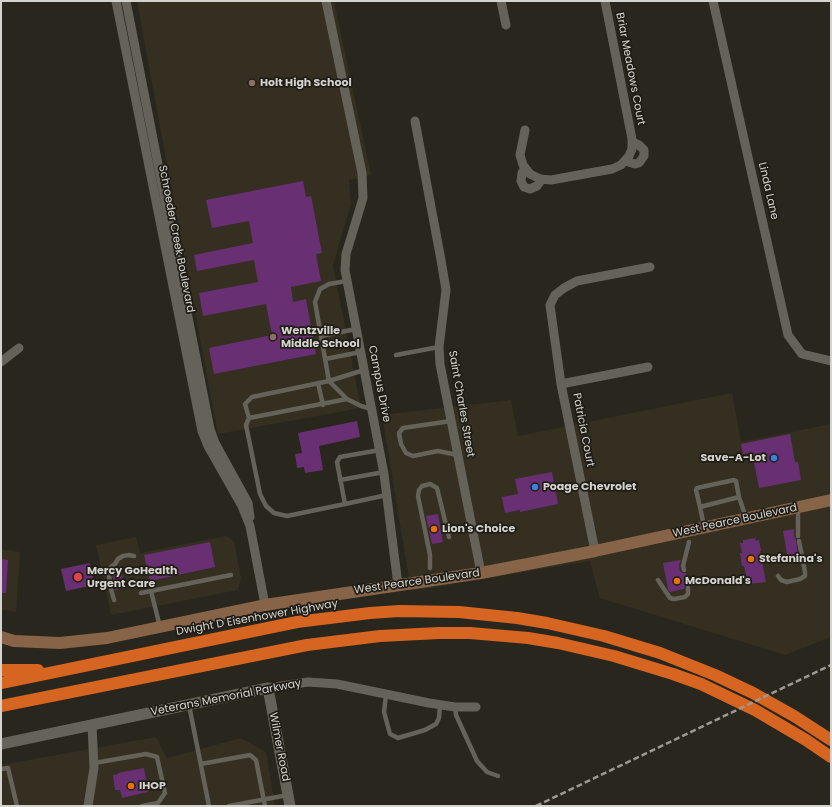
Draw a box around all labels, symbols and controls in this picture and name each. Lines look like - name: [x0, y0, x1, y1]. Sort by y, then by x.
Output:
- street label: Briar Meadows Court: [613, 11, 647, 127]
- place label: Holt High School: [260, 76, 352, 90]
- marker: Holt High School: [247, 78, 257, 88]
- street label: Linda Lane: [755, 161, 781, 221]
- street label: Schroeder Creek Boulevard: [155, 164, 197, 314]
- place label: Wentzville Middle School: [281, 324, 360, 350]
- marker: Wentzville Middle School: [268, 332, 278, 342]
- street label: Campus Drive: [365, 344, 393, 424]
- street label: Saint Charles Street: [445, 350, 477, 458]
- street label: Patricia Court: [569, 392, 597, 468]
- place label: Save-A-Lot: [701, 451, 766, 465]
- marker: Save-A-Lot: [769, 453, 779, 463]
- place label: Poage Chevrolet: [543, 480, 637, 494]
- marker: Poage Chevrolet: [530, 482, 540, 492]
- street label: West Pearce Boulevard: [672, 501, 798, 541]
- place label: Lion's Choice: [442, 522, 515, 536]
- marker: Lion's Choice: [429, 524, 439, 534]
- place label: Stefanina's: [759, 552, 823, 566]
- marker: Stefanina's: [746, 554, 756, 564]
- place label: Mercy GoHealth Urgent Care: [87, 564, 177, 590]
- street label: West Pearce Boulevard: [353, 567, 481, 597]
- marker: Mercy GoHealth Urgent Care: [72, 571, 84, 583]
- place label: McDonald's: [685, 574, 751, 588]
- marker: McDonald's: [672, 576, 682, 586]
- street label: Dwight D Eisenhower Highway: [175, 597, 339, 639]
- street label: Veterans Memorial Parkway: [150, 677, 302, 719]
- street label: Wilmer Road: [266, 711, 292, 783]
- place label: IHOP: [139, 779, 166, 793]
- marker: IHOP: [126, 781, 136, 791]

